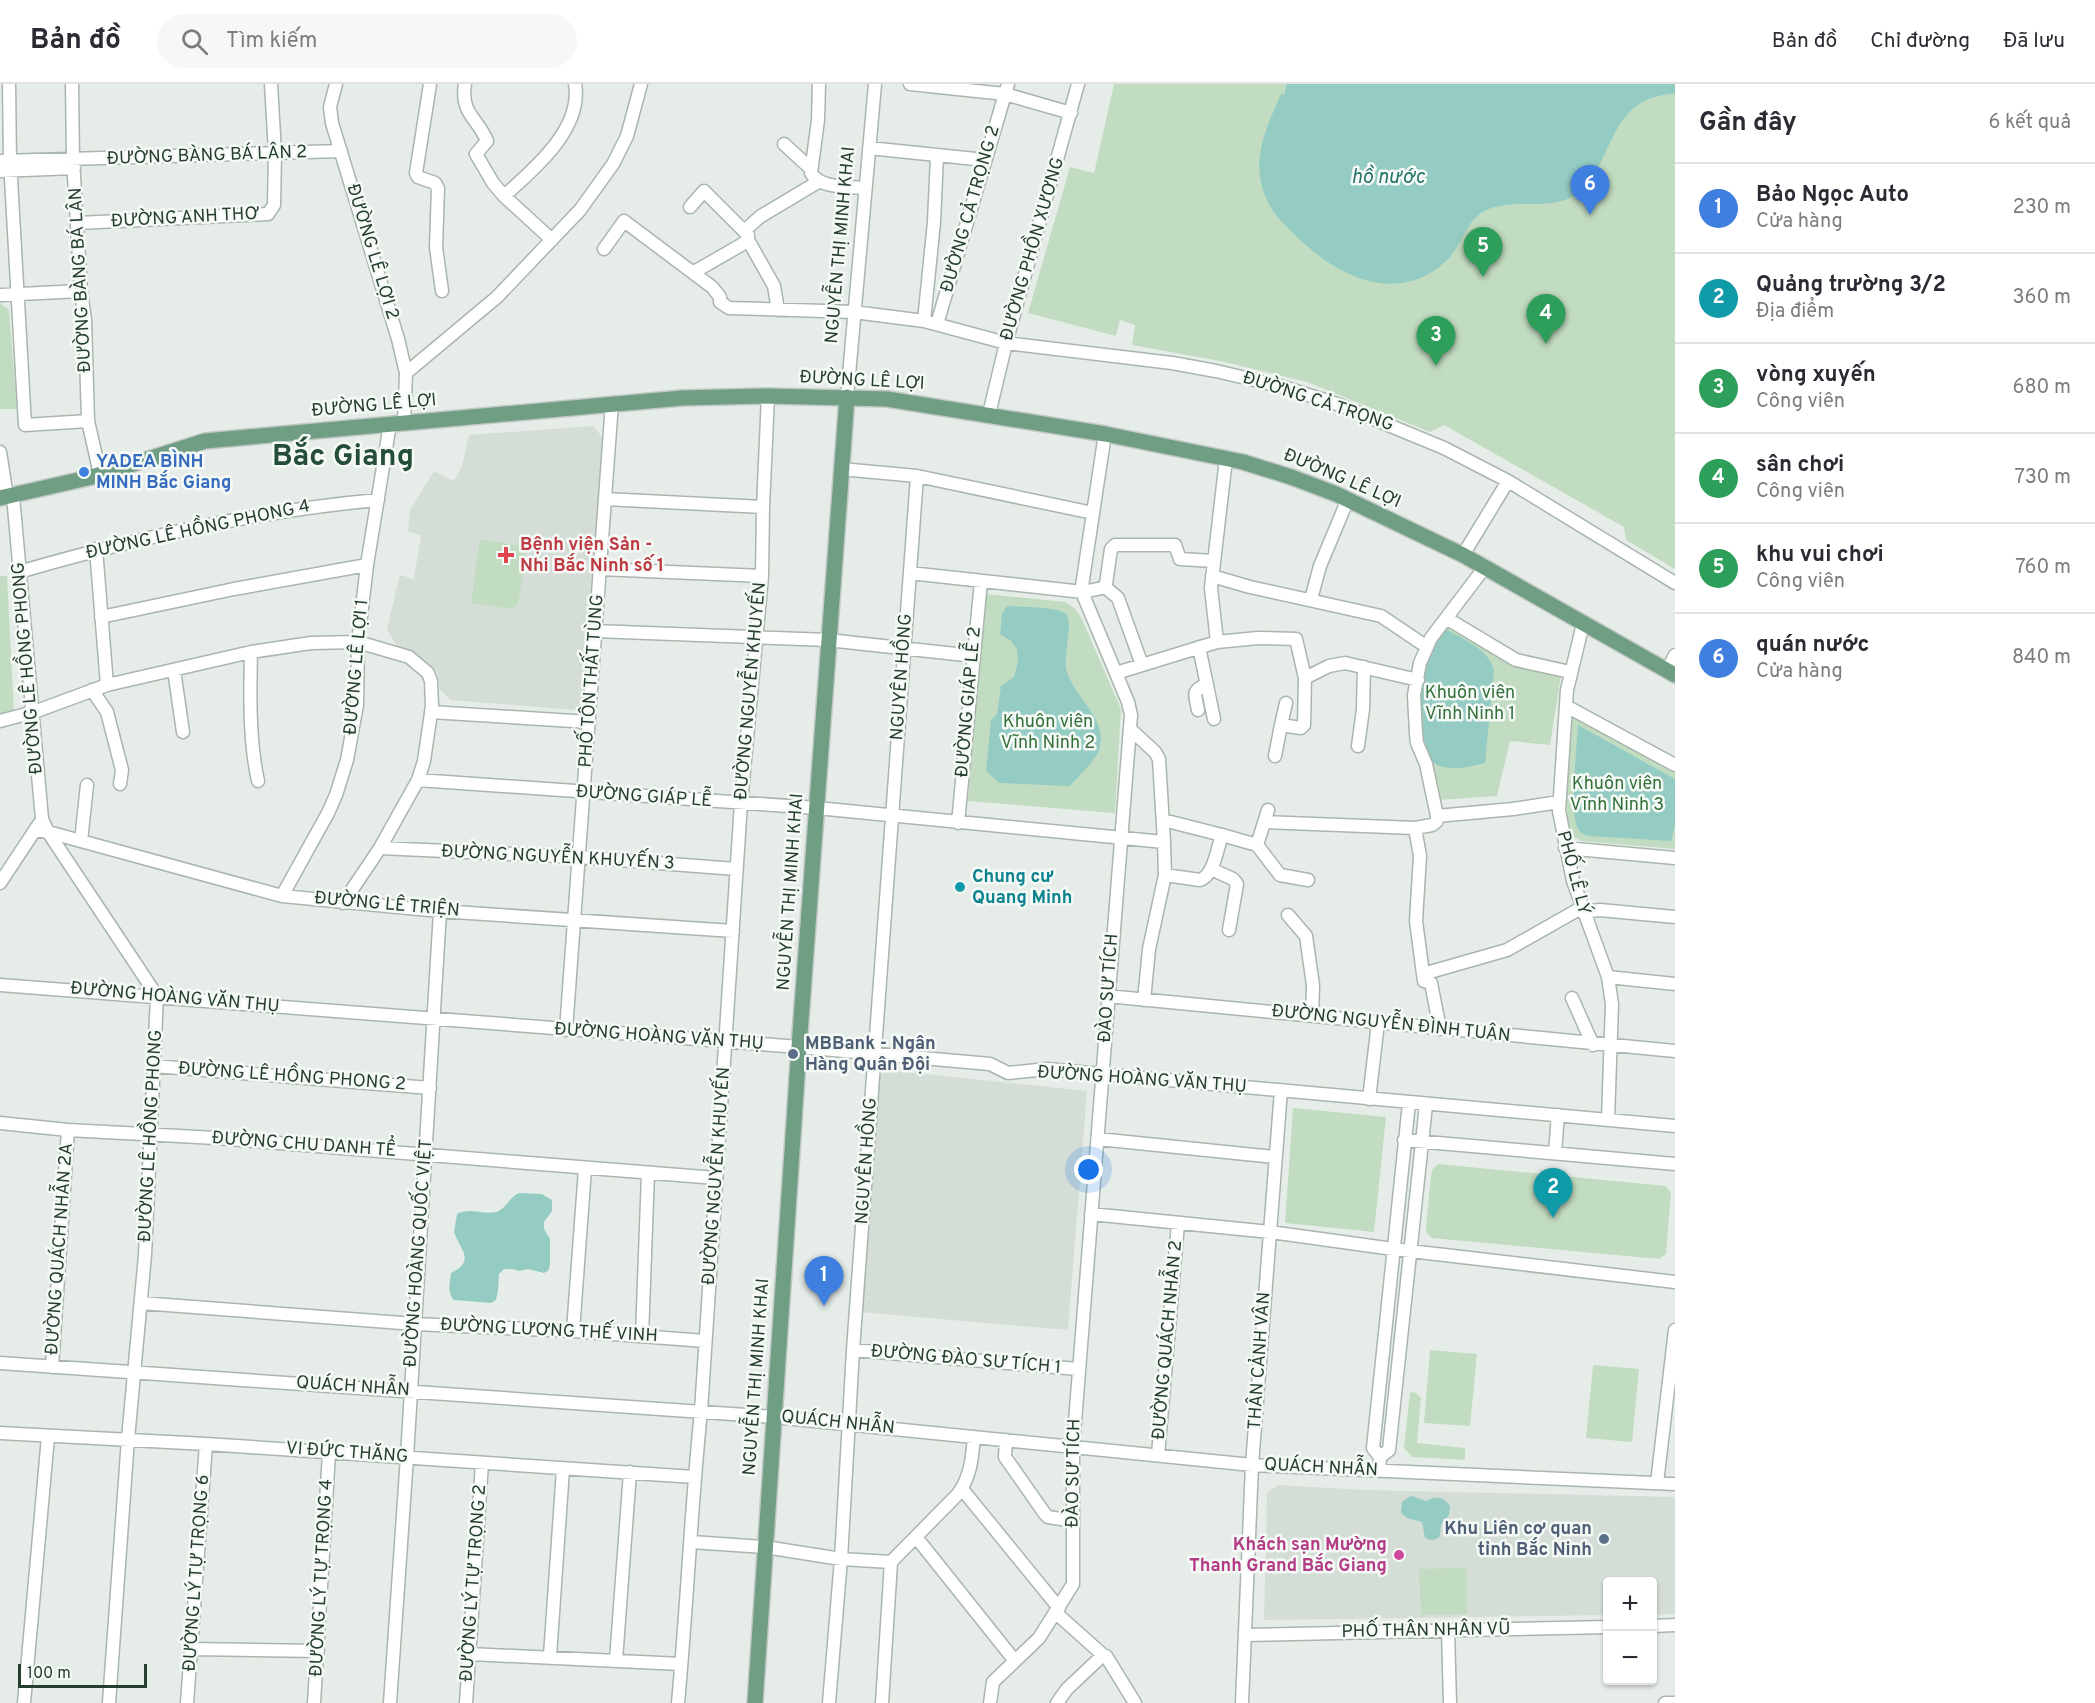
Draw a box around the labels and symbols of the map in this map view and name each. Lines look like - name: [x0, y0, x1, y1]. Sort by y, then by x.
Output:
- street label: ĐƯỜNG CẢ TRỌNG 2: [933, 122, 1006, 295]
- street label: ĐƯỜNG BÀNG BÁ LÂN 2: [106, 139, 308, 171]
- street label: NGUYỄN THỊ MINH KHAI: [816, 145, 861, 345]
- street label: ĐƯỜNG PHỒN XƯƠNG: [991, 153, 1070, 343]
- water label: hồ nước: [1351, 164, 1425, 191]
- pin: 6: [1570, 166, 1610, 215]
- street label: ĐƯỜNG LÊ LỢI 2: [340, 181, 405, 323]
- street label: ĐƯỜNG BÀNG BÁ LÂN: [63, 187, 97, 373]
- street label: ĐƯỜNG ANH THƠ: [110, 201, 260, 233]
- pin: 5: [1464, 228, 1502, 277]
- pin: 4: [1526, 294, 1566, 344]
- pin: 3: [1416, 316, 1456, 366]
- street label: ĐƯỜNG LÊ LỢI: [799, 364, 925, 396]
- street label: ĐƯỜNG CẢ TRỌNG: [1240, 364, 1397, 437]
- street label: ĐƯỜNG LÊ LỢI: [310, 387, 437, 423]
- district label: Bắc Giang: [272, 436, 414, 476]
- street label: ĐƯỜNG LÊ LỢI: [1280, 442, 1405, 514]
- place label: YADEA BÌNH MINH Bắc Giang: [96, 449, 232, 495]
- marker: YADEA BÌNH MINH Bắc Giang: [77, 465, 91, 479]
- street label: ĐƯỜNG LÊ HỒNG PHONG 4: [83, 490, 312, 565]
- place label: Bệnh viện Sản - Nhi Bắc Ninh số 1: [520, 534, 664, 578]
- marker: Bệnh viện Sản - Nhi Bắc Ninh số 1: [497, 546, 515, 564]
- street label: ĐƯỜNG LÊ HỒNG PHONG: [2, 561, 49, 776]
- street label: ĐƯỜNG NGUYỄN KHUYẾN: [725, 581, 772, 801]
- street label: PHỐ TÔN THẤT TÙNG: [569, 593, 610, 768]
- street label: ĐƯỜNG LÊ LỢI 1: [338, 598, 374, 736]
- street label: NGUYÊN HỒNG: [881, 612, 918, 741]
- street label: ĐƯỜNG GIÁP LỄ 2: [946, 625, 987, 778]
- park label: Khuôn viên Vĩnh Ninh 1: [1425, 682, 1515, 726]
- park label: Khuôn viên Vĩnh Ninh 2: [1001, 711, 1095, 755]
- park label: Khuôn viên Vĩnh Ninh 3: [1570, 773, 1664, 817]
- street label: ĐƯỜNG GIÁP LỄ: [575, 776, 713, 813]
- street label: NGUYỄN THỊ MINH KHAI: [768, 792, 809, 992]
- street label: PHỐ LÊ LÝ: [1551, 827, 1600, 918]
- street label: ĐƯỜNG NGUYỄN KHUYẾN 3: [441, 835, 676, 876]
- place label: Chung cư Quang Minh: [972, 866, 1072, 910]
- marker: Chung cư Quang Minh: [953, 880, 967, 894]
- street label: ĐƯỜNG LÊ TRIỆN: [313, 885, 461, 923]
- street label: ĐÀO SƯ TÍCH: [1092, 933, 1124, 1043]
- street label: ĐƯỜNG HOÀNG VĂN THỤ: [69, 975, 281, 1019]
- street label: ĐƯỜNG NGUYỄN ĐÌNH TUÂN: [1271, 995, 1512, 1048]
- street label: ĐƯỜNG HOÀNG VĂN THỤ: [554, 1016, 765, 1056]
- street label: ĐƯỜNG LÊ HỒNG PHONG: [129, 1029, 168, 1243]
- place label: MBBank - Ngân Hàng Quân Đội: [805, 1033, 936, 1077]
- marker: MBBank - Ngân Hàng Quân Đội: [786, 1047, 800, 1061]
- street label: ĐƯỜNG LÊ HỒNG PHONG 2: [177, 1053, 407, 1096]
- street label: ĐƯỜNG HOÀNG VĂN THỤ: [1037, 1059, 1248, 1099]
- street label: ĐƯỜNG NGUYỄN KHUYẾN: [693, 1066, 736, 1286]
- street label: NGUYÊN HỒNG: [846, 1096, 883, 1225]
- street label: ĐƯỜNG CHU DANH TỂ: [211, 1120, 397, 1163]
- street label: ĐƯỜNG HOÀNG QUỐC VIỆT: [395, 1138, 438, 1368]
- street label: ĐƯỜNG QUÁCH NHẪN 2A: [36, 1142, 79, 1356]
- your location: [1074, 1155, 1103, 1184]
- pin: 2: [1534, 1168, 1572, 1218]
- street label: ĐƯỜNG QUÁCH NHẪN 2: [1143, 1239, 1188, 1441]
- pin: 1: [804, 1256, 844, 1306]
- street label: NGUYỄN THỊ MINH KHAI: [734, 1277, 775, 1477]
- street label: THÂN CẢNH VÂN: [1241, 1291, 1276, 1431]
- street label: ĐƯỜNG LƯƠNG THẾ VINH: [440, 1309, 659, 1348]
- street label: ĐƯỜNG ĐÀO SƯ TÍCH 1: [870, 1338, 1062, 1380]
- street label: QUÁCH NHẪN: [295, 1367, 411, 1402]
- street label: QUÁCH NHẪN: [780, 1401, 896, 1440]
- street label: ĐÀO SƯ TÍCH: [1060, 1418, 1086, 1528]
- street label: VI ĐỨC THĂNG: [285, 1435, 409, 1469]
- street label: QUÁCH NHẪN: [1263, 1449, 1379, 1482]
- street label: ĐƯỜNG LÝ TỰ TRỌNG 6: [177, 1474, 215, 1672]
- street label: ĐƯỜNG LÝ TỰ TRỌNG 4: [303, 1479, 339, 1677]
- street label: ĐƯỜNG LÝ TỰ TRỌNG 2: [454, 1483, 492, 1682]
- place label: Khu Liên cơ quan tỉnh Bắc Ninh: [1444, 1518, 1592, 1562]
- marker: Khu Liên cơ quan tỉnh Bắc Ninh: [1597, 1532, 1611, 1546]
- place label: Khách sạn Mường Thanh Grand Bắc Giang: [1189, 1534, 1387, 1578]
- marker: Khách sạn Mường Thanh Grand Bắc Giang: [1392, 1548, 1406, 1562]
- street label: PHỐ THÂN NHÂN VŨ: [1341, 1613, 1511, 1644]
- scale bar: [18, 1661, 147, 1688]

